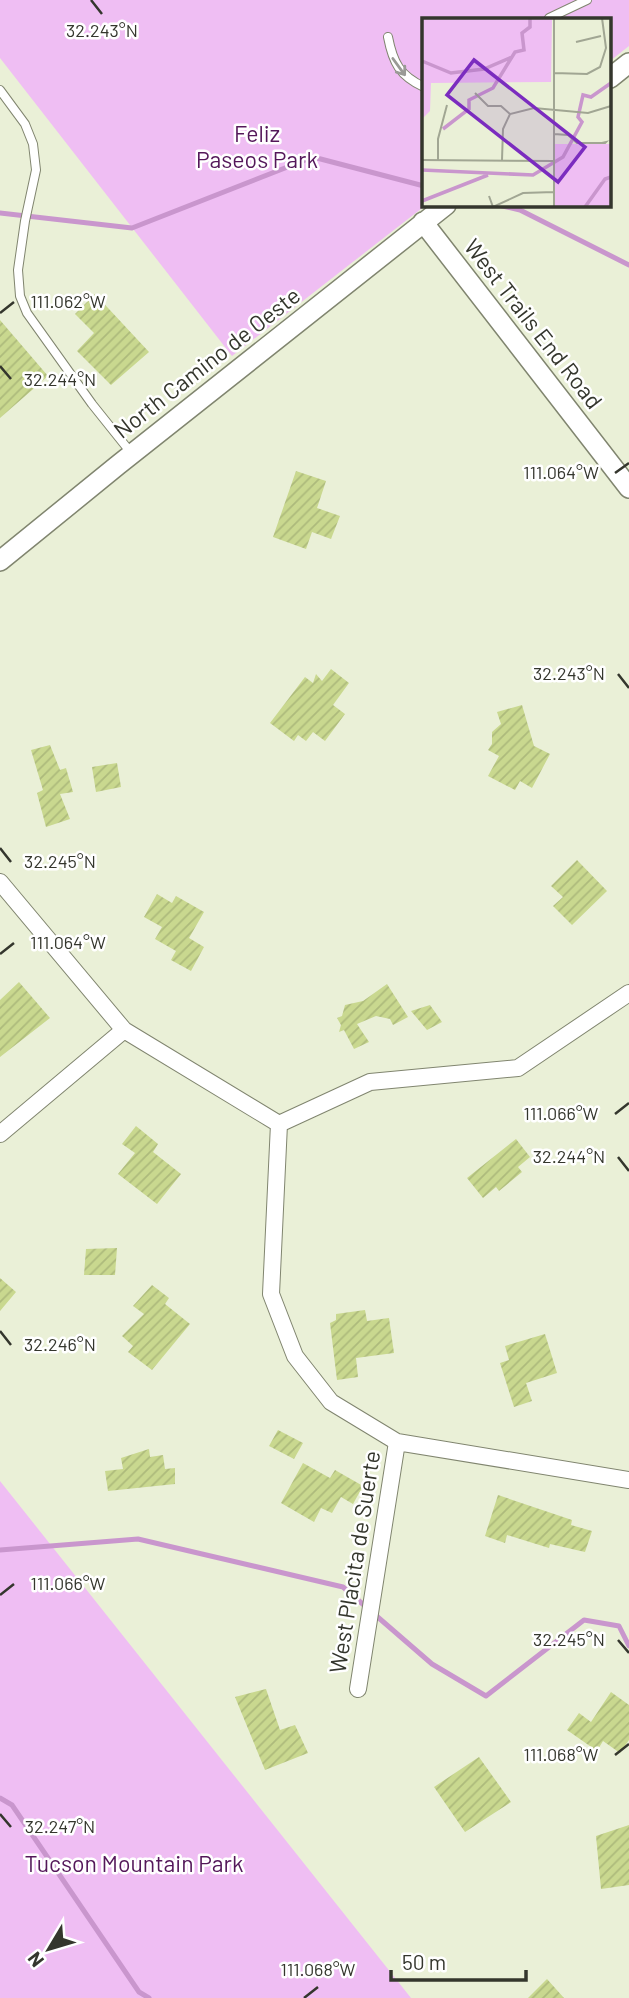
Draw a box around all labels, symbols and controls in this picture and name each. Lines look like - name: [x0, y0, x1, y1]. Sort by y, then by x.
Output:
- inset map: [422, 18, 612, 206]
- text: 32.243°N: [66, 19, 138, 41]
- one-way arrow: [392, 57, 406, 76]
- park label: Feliz Paseos Park: [196, 119, 318, 173]
- street label: West Trails End Road: [459, 233, 609, 414]
- street label: North Camino de Oeste: [108, 281, 305, 444]
- text: 111.062°W: [30, 290, 106, 312]
- text: 32.244°N: [24, 368, 96, 390]
- text: 111.064°W: [523, 461, 599, 483]
- text: 32.243°N: [533, 662, 605, 684]
- text: 32.245°N: [24, 850, 96, 872]
- text: 111.064°W: [30, 931, 106, 953]
- text: 111.066°W: [524, 1102, 599, 1124]
- text: 32.244°N: [533, 1145, 605, 1167]
- text: 32.246°N: [24, 1333, 96, 1355]
- street label: West Placita de Suerte: [323, 1449, 385, 1675]
- text: 111.066°W: [31, 1572, 106, 1594]
- text: 32.245°N: [533, 1628, 605, 1650]
- text: 111.068°W: [524, 1743, 599, 1765]
- text: 32.247°N: [25, 1815, 95, 1837]
- park label: Tucson Mountain Park: [25, 1849, 243, 1877]
- north arrow: [14, 1914, 84, 1984]
- scale bar: [391, 1938, 526, 1982]
- text: N: [22, 1948, 48, 1972]
- text: 50 m: [402, 1949, 446, 1974]
- text: 111.068°W: [281, 1958, 356, 1980]

